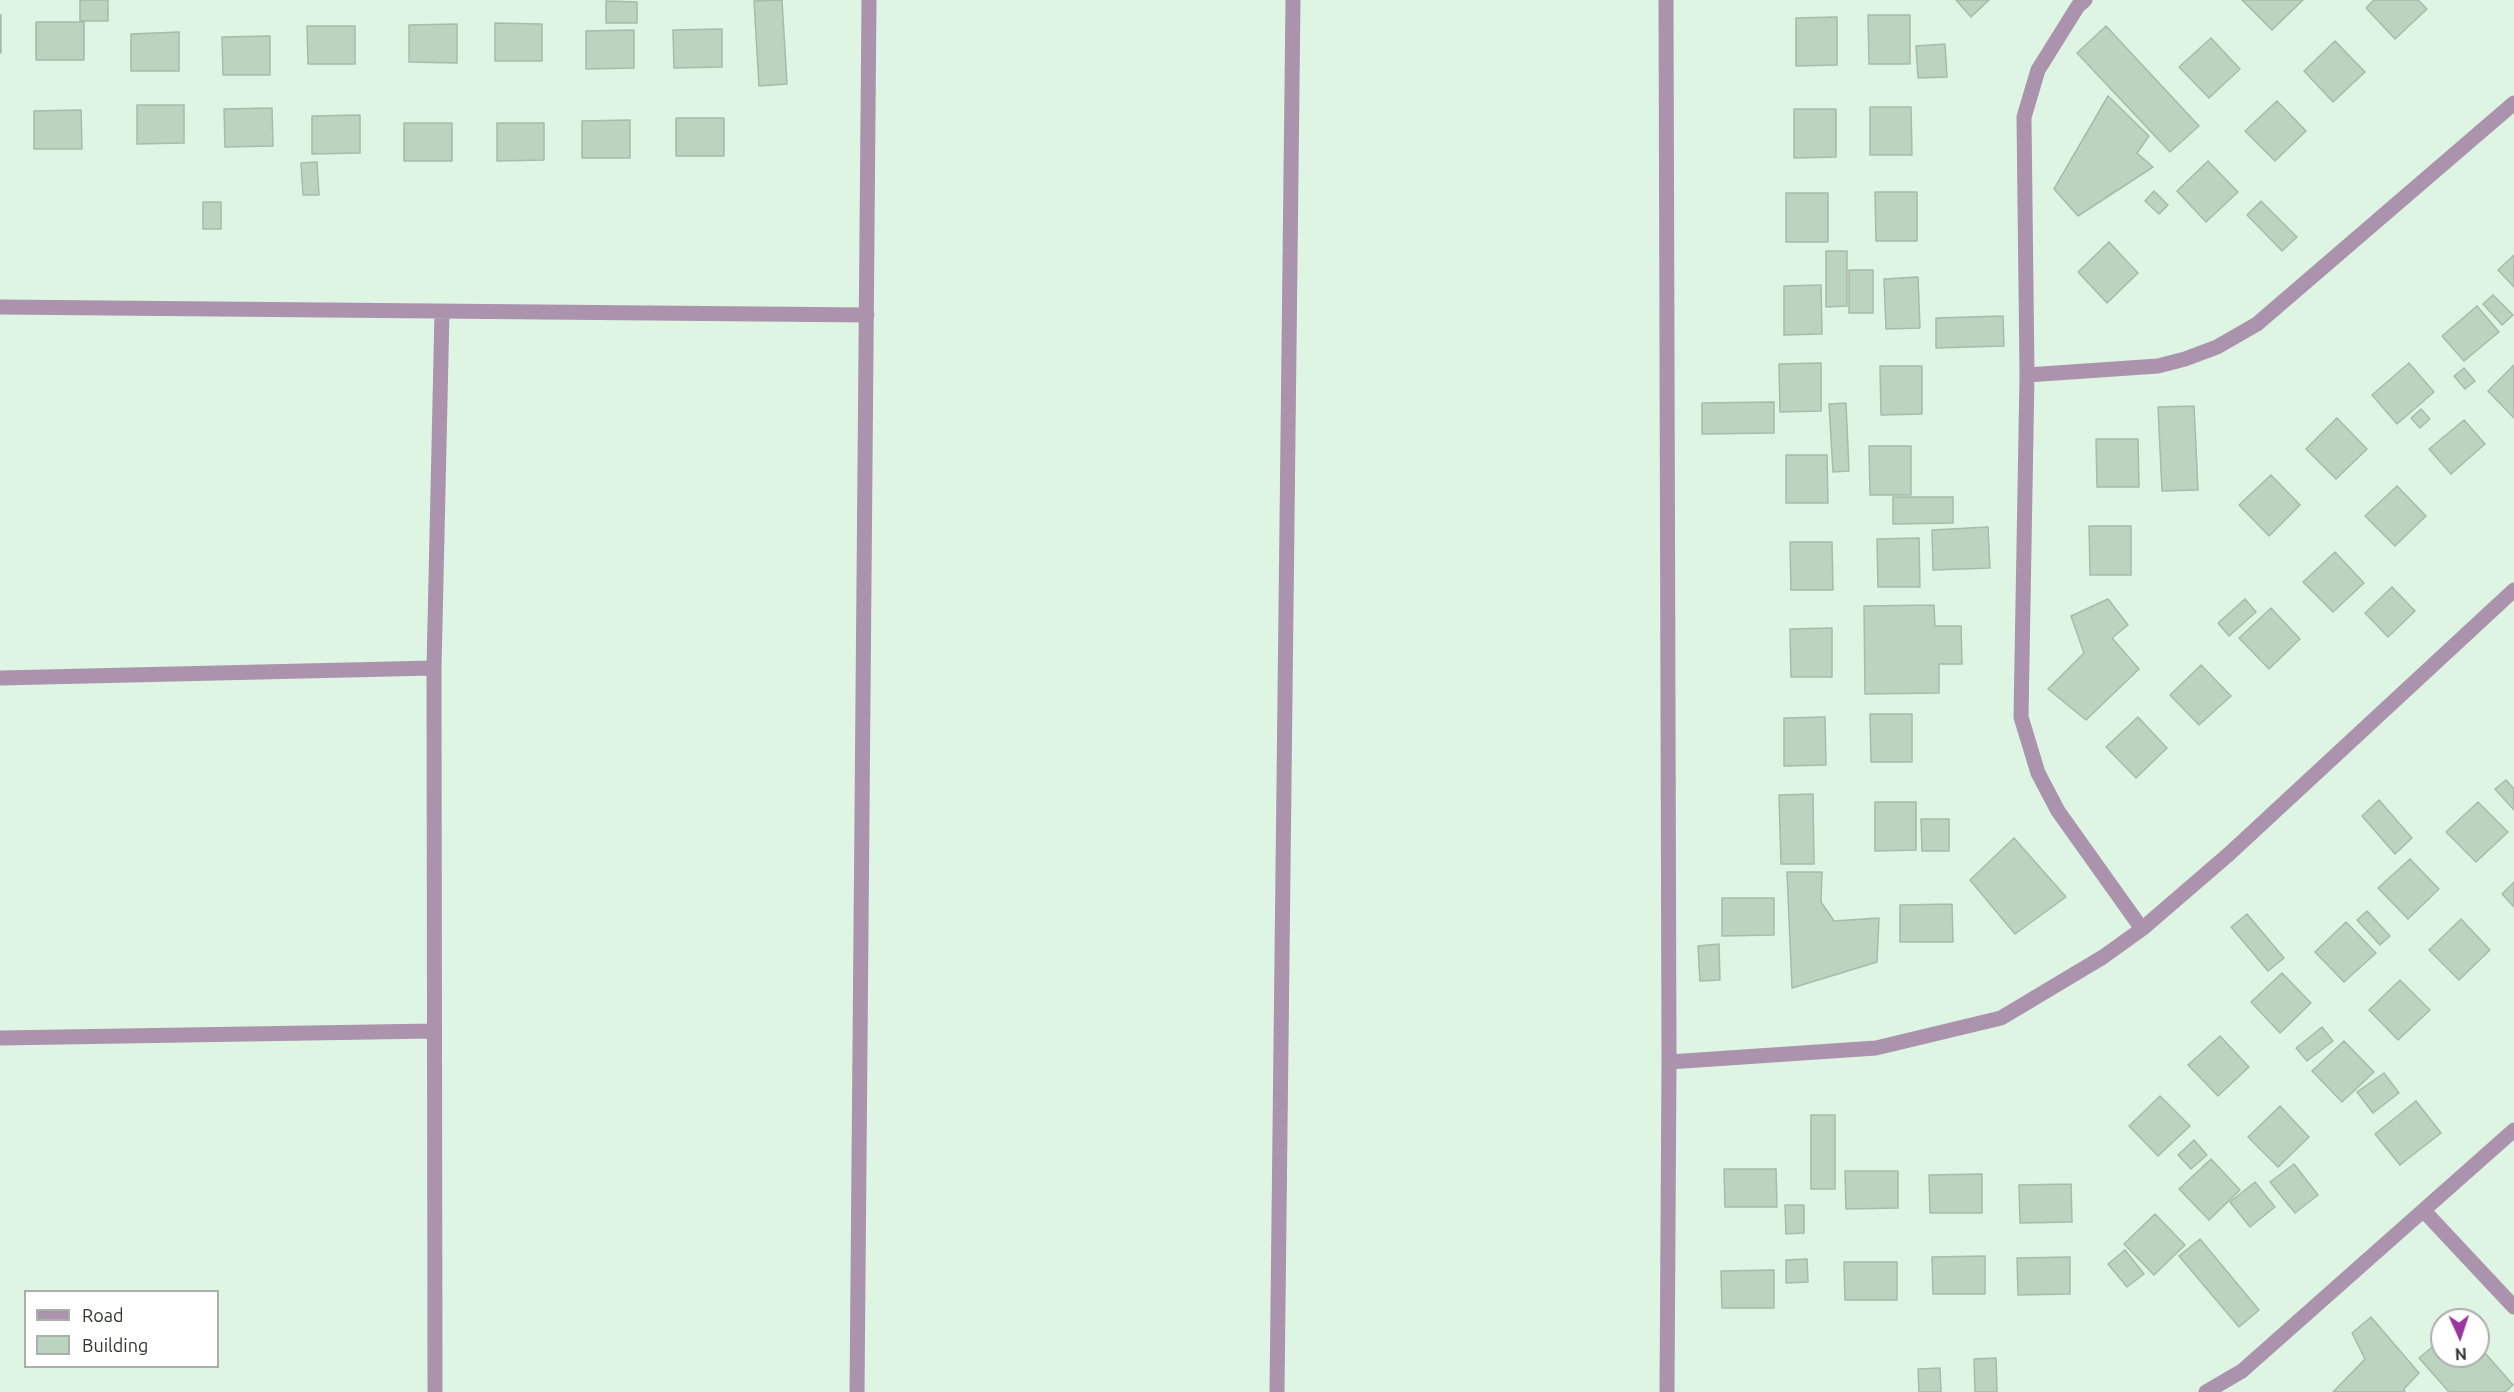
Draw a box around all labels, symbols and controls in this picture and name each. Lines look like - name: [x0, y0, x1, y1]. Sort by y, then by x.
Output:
- legend: [24, 1290, 219, 1368]
- text: Road: [82, 1305, 124, 1325]
- north arrow: [2430, 1308, 2490, 1368]
- text: Building: [82, 1335, 148, 1355]
- text: N: [2454, 1345, 2467, 1363]

